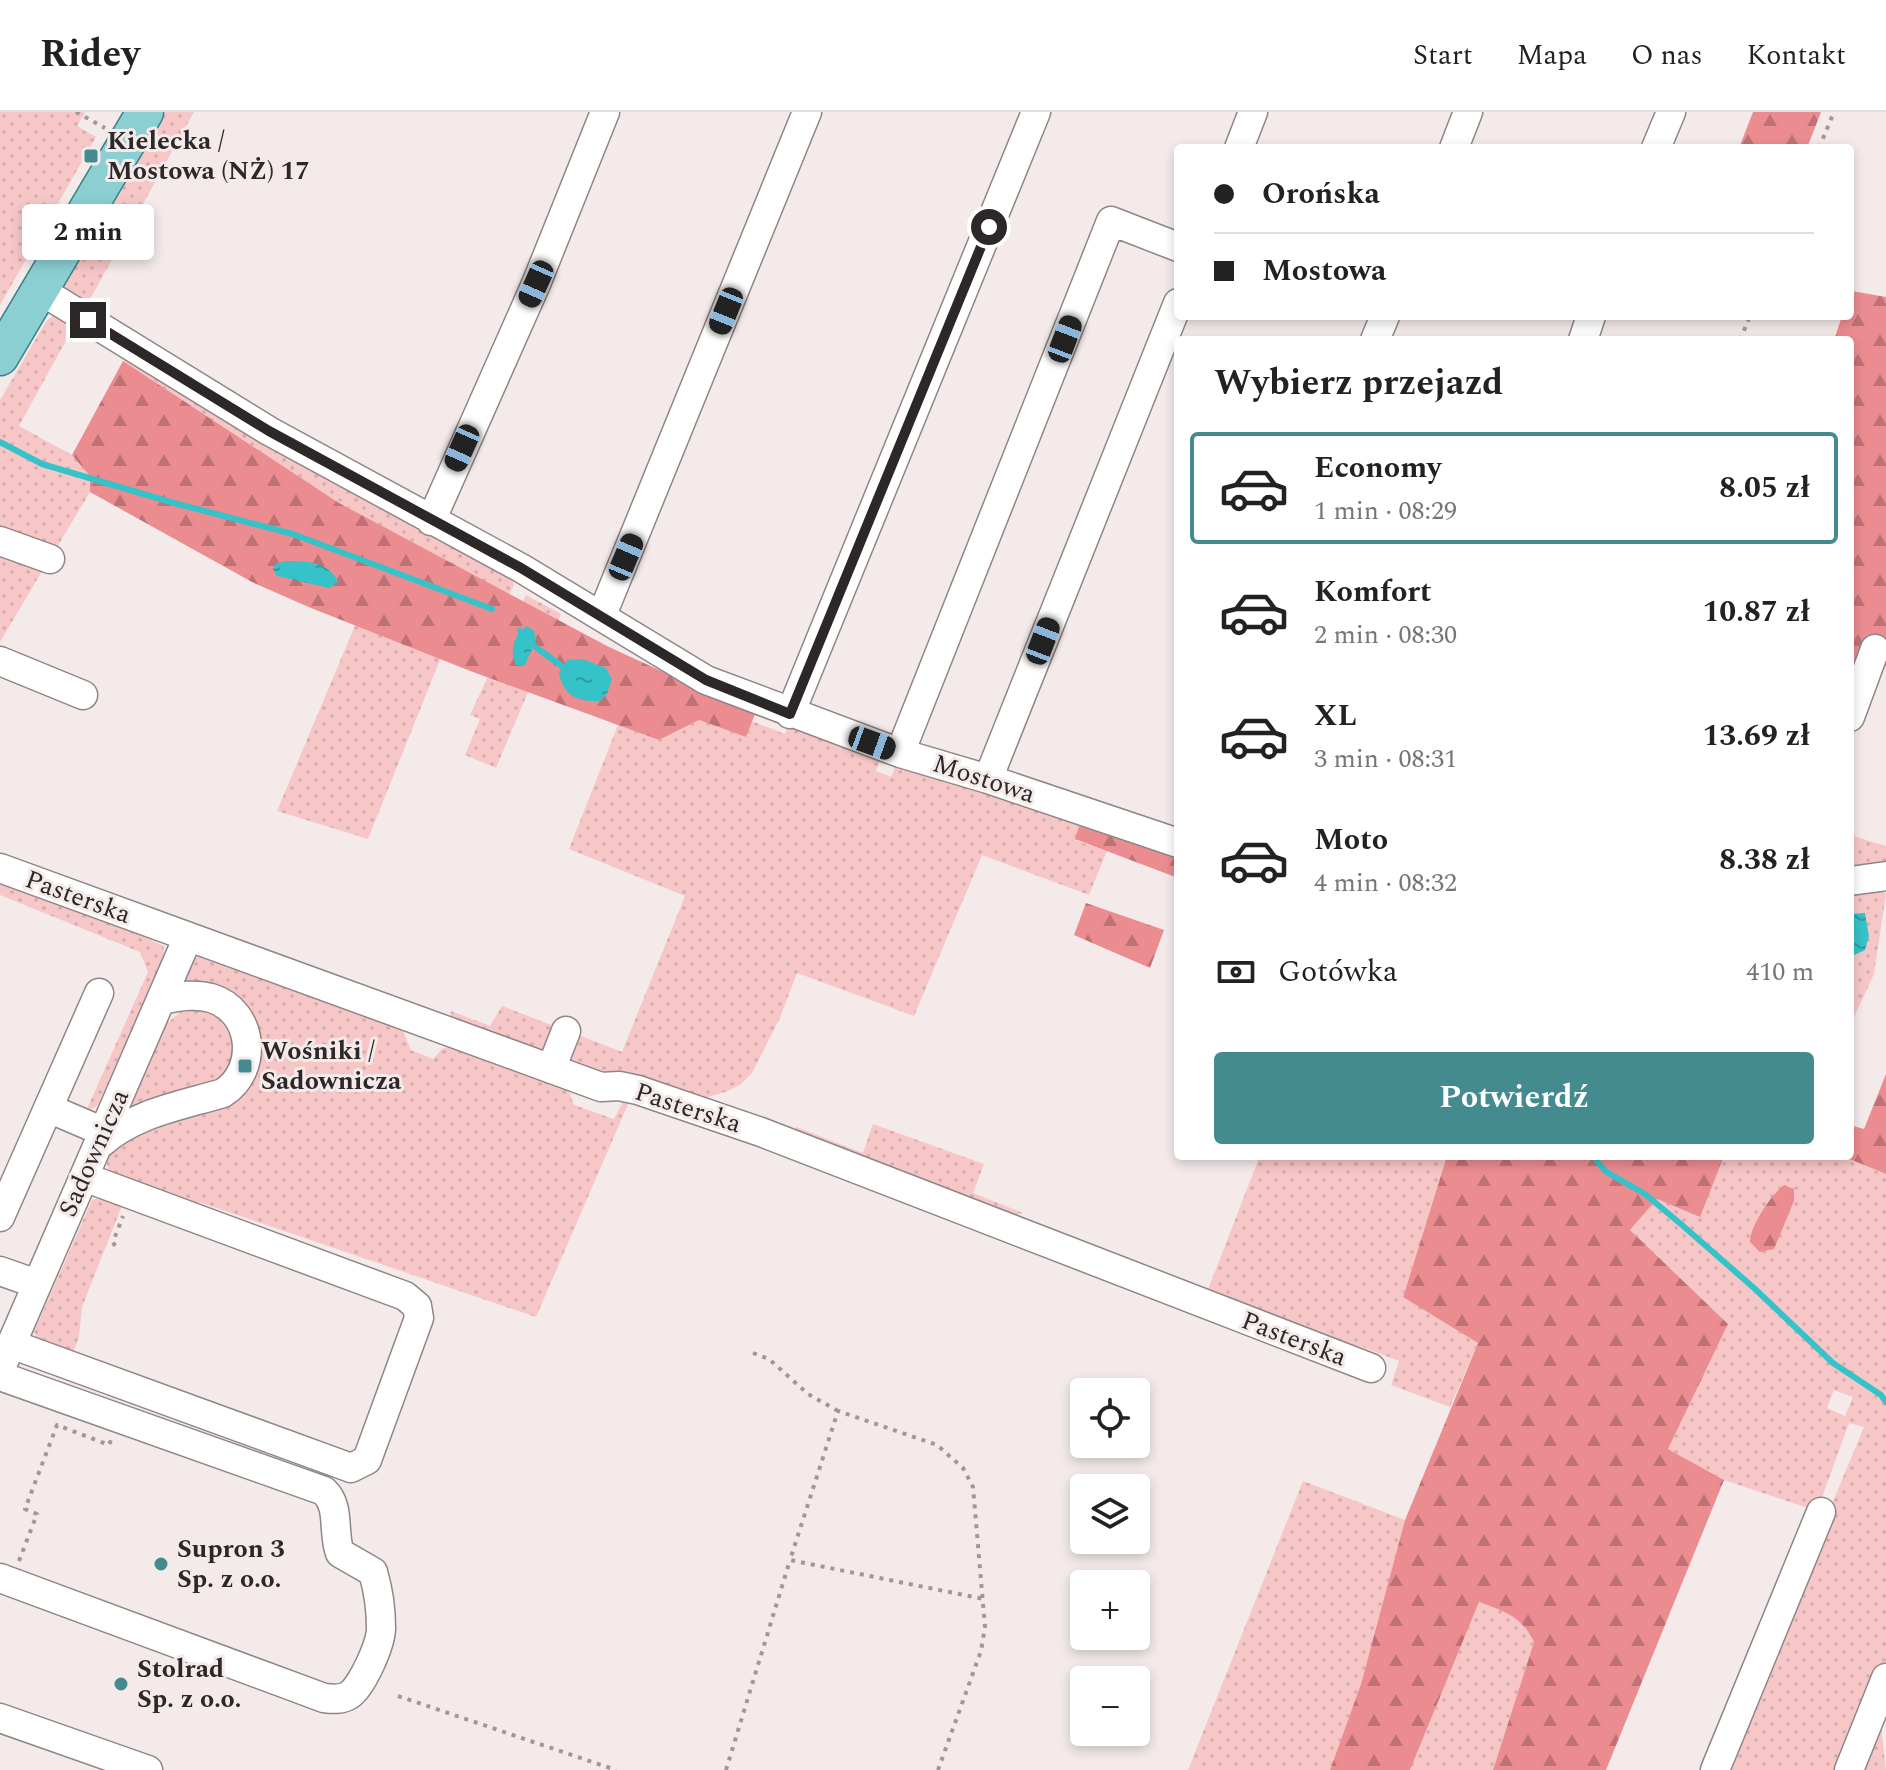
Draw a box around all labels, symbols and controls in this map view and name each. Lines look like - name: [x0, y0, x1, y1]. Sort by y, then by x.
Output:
- text: Ridey: [40, 26, 140, 84]
- text: Start: [1413, 34, 1473, 77]
- text: Mapa: [1517, 34, 1587, 77]
- text: O nas: [1631, 34, 1703, 77]
- text: Kontakt: [1747, 34, 1846, 77]
- place label: Kielecka / Mostowa (NŻ) 17: [107, 121, 310, 191]
- marker: Kielecka / Mostowa (NŻ) 17: [82, 147, 100, 165]
- text: Orońska: [1262, 171, 1380, 217]
- callout: 2 min: [22, 204, 154, 260]
- route start: [971, 209, 1007, 245]
- text: 2 min: [53, 212, 123, 252]
- text: Mostowa: [1262, 248, 1386, 294]
- car: [515, 257, 557, 311]
- car: [706, 284, 746, 338]
- route end: [70, 302, 106, 338]
- car: [1045, 312, 1085, 366]
- text: Wybierz przejazd: [1214, 356, 1503, 411]
- car: [441, 421, 483, 475]
- text: Economy: [1314, 445, 1441, 491]
- icon: car: [1218, 452, 1290, 524]
- text: 8.05 zł: [1719, 465, 1810, 511]
- text: 1 min · 08:29: [1314, 491, 1457, 531]
- car: [606, 530, 646, 584]
- text: Komfort: [1314, 569, 1432, 615]
- icon: car: [1218, 576, 1290, 648]
- text: 10.87 zł: [1702, 589, 1810, 635]
- car: [1023, 614, 1063, 668]
- text: 2 min · 08:30: [1314, 615, 1457, 655]
- text: XL: [1314, 693, 1357, 739]
- icon: car: [1218, 700, 1290, 772]
- text: 13.69 zł: [1702, 713, 1810, 759]
- car: [845, 724, 899, 762]
- text: 3 min · 08:31: [1314, 739, 1457, 779]
- street label: Mostowa: [928, 744, 1041, 814]
- text: Moto: [1314, 817, 1388, 863]
- icon: car: [1218, 824, 1290, 896]
- text: 8.38 zł: [1719, 837, 1810, 883]
- street label: Pasterska: [20, 859, 137, 935]
- text: 4 min · 08:32: [1314, 863, 1457, 903]
- text: Gotówka: [1278, 949, 1398, 995]
- icon: cash: [1214, 950, 1258, 994]
- text: 410 m: [1746, 952, 1814, 992]
- place label: Wośniki / Sadownicza: [261, 1031, 402, 1101]
- button: Potwierdź: [1214, 1052, 1814, 1144]
- marker: Wośniki / Sadownicza: [236, 1057, 254, 1075]
- street label: Pasterska: [630, 1072, 747, 1144]
- street label: Sadownicza: [48, 1082, 140, 1223]
- street label: Pasterska: [1236, 1301, 1353, 1377]
- map controls: [1070, 1378, 1150, 1746]
- button: locate: [1070, 1378, 1150, 1458]
- button: layers: [1070, 1474, 1150, 1554]
- place label: Supron 3 Sp. z o.o.: [177, 1529, 285, 1599]
- marker: Supron 3 Sp. z o.o.: [152, 1555, 170, 1573]
- button: +: [1070, 1570, 1150, 1650]
- place label: Stolrad Sp. z o.o.: [137, 1649, 242, 1719]
- button: −: [1070, 1666, 1150, 1746]
- marker: Stolrad Sp. z o.o.: [112, 1675, 130, 1693]

